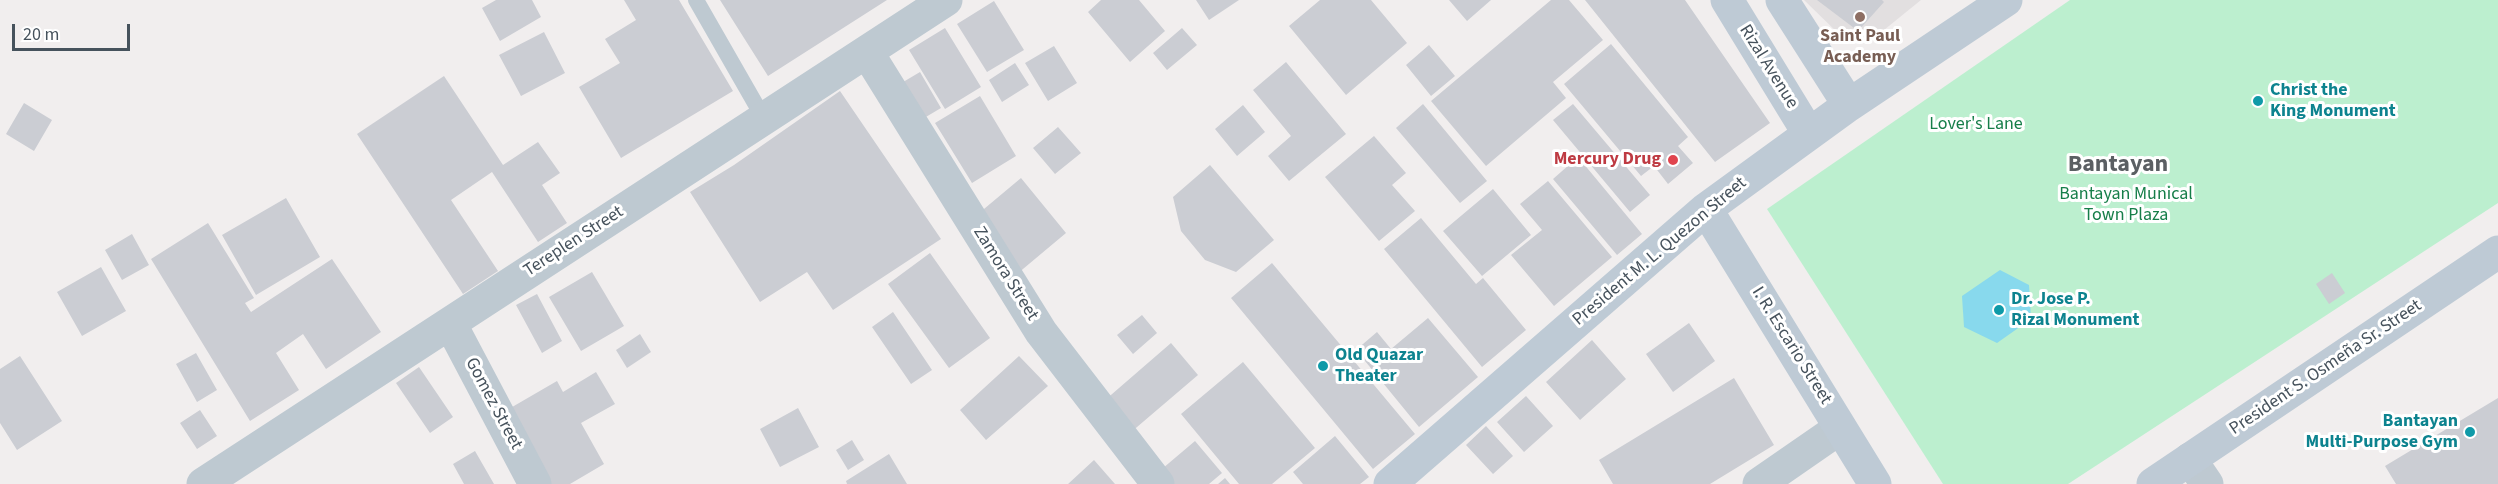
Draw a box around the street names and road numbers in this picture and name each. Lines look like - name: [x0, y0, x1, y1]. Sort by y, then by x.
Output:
- street label: Rizal Avenue: [1734, 21, 1802, 113]
- street label: President M. L. Quezon Street: [1569, 173, 1751, 331]
- street label: Tereplen Street: [520, 202, 628, 282]
- street label: Zamora Street: [968, 223, 1042, 325]
- street label: I. R. Escario Street: [1746, 283, 1836, 409]
- street label: President S. Osmeña Sr. Street: [2226, 296, 2426, 440]
- street label: Gomez Street: [460, 354, 526, 454]

